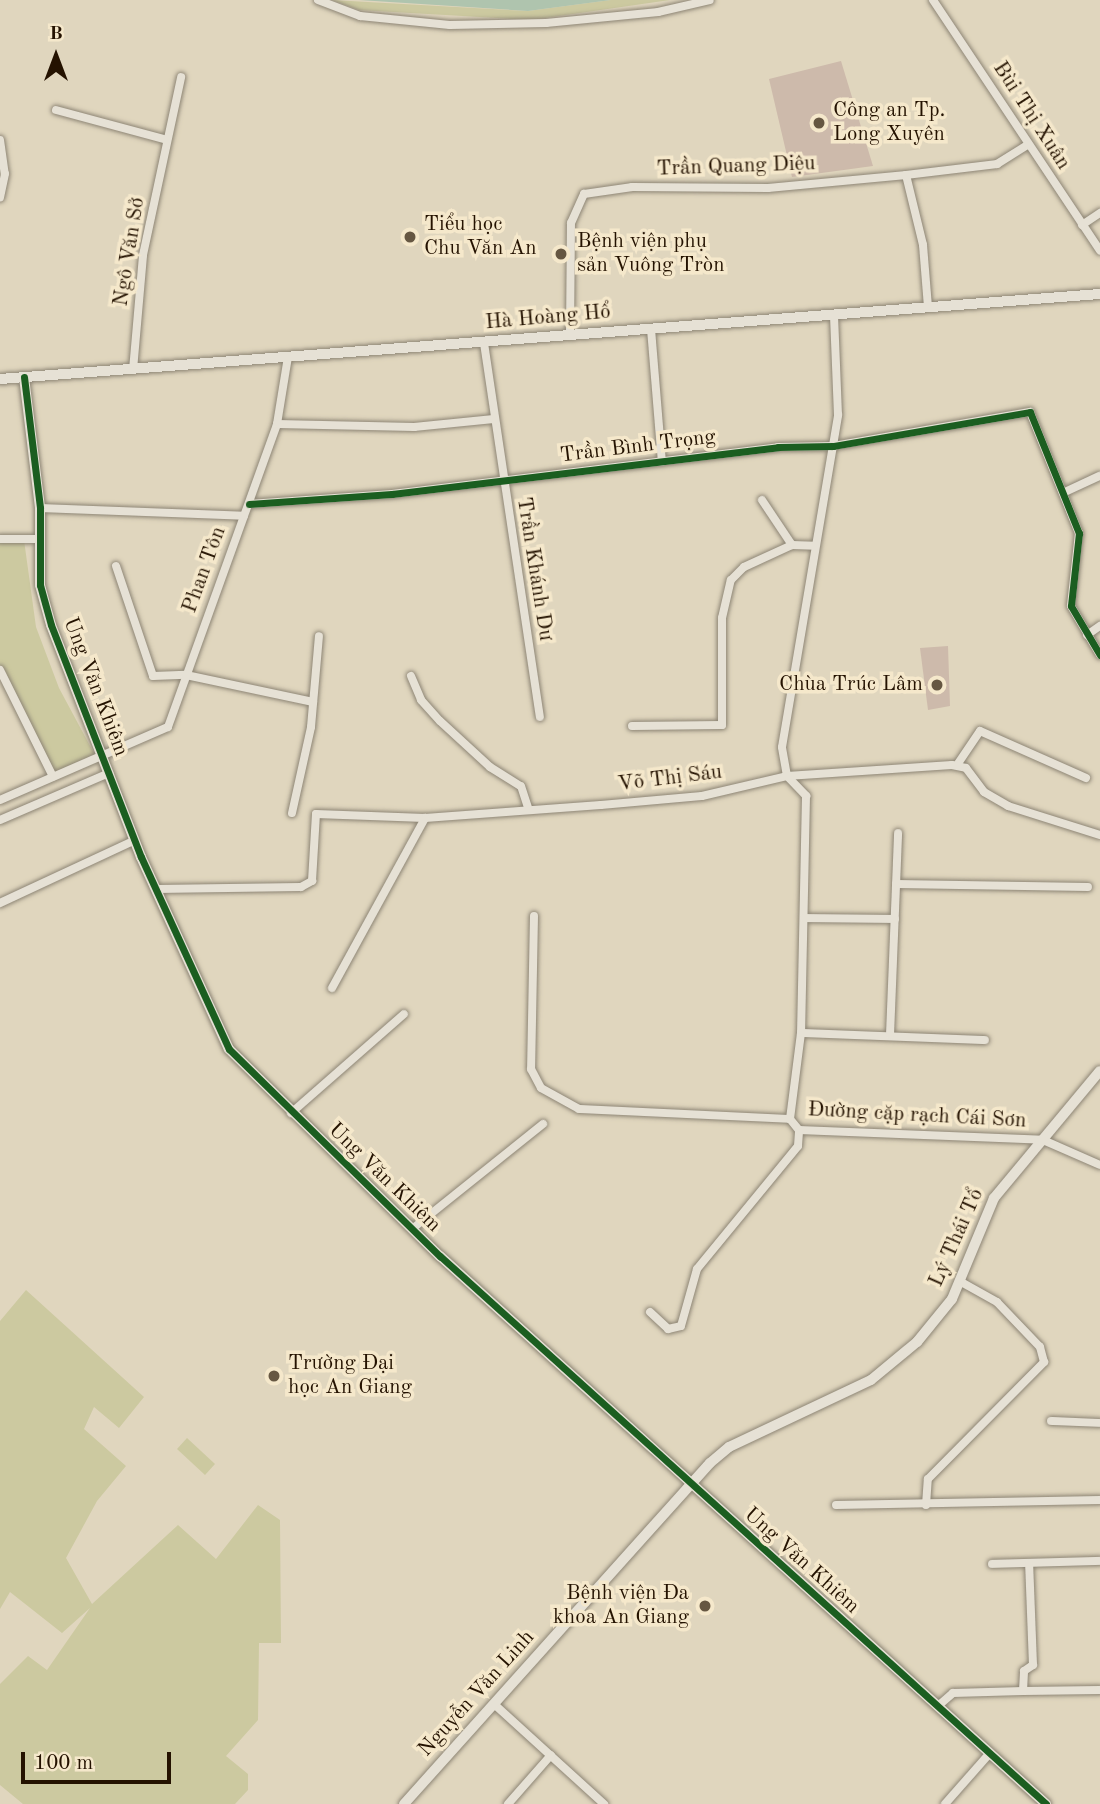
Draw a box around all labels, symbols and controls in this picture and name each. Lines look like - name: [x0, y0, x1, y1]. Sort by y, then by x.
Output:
- north arrow: [21, 21, 91, 91]
- text: B: [49, 25, 63, 44]
- street label: Bùi Thị Xuân: [987, 57, 1075, 175]
- place label: Công an Tp. Long Xuyên: [833, 98, 945, 148]
- marker: Công an Tp. Long Xuyên: [811, 115, 827, 131]
- street label: Trần Quang Diệu: [656, 152, 816, 182]
- street label: Ngô Văn Sở: [109, 196, 151, 308]
- place label: Tiểu học Chu Văn An: [424, 212, 537, 262]
- marker: Tiểu học Chu Văn An: [402, 229, 418, 245]
- place label: Bệnh viện phụ sản Vuông Tròn: [577, 229, 725, 279]
- marker: Bệnh viện phụ sản Vuông Tròn: [551, 244, 571, 264]
- street label: Hà Hoàng Hổ: [484, 300, 612, 336]
- street label: Trần Bình Trọng: [559, 425, 717, 469]
- street label: Trần Khánh Dư: [510, 495, 558, 643]
- street label: Phan Tôn: [178, 523, 232, 617]
- street label: Ung Văn Khiêm: [57, 614, 133, 760]
- place label: Chùa Trúc Lâm: [779, 672, 923, 698]
- marker: Chùa Trúc Lâm: [929, 677, 945, 693]
- street label: Võ Thị Sáu: [616, 760, 724, 798]
- street label: Đường cặp rạch Cái Sơn: [807, 1098, 1027, 1134]
- street label: Ung Văn Khiêm: [322, 1118, 446, 1238]
- street label: Lý Thái Tổ: [924, 1185, 990, 1291]
- place label: Trường Đại học An Giang: [288, 1351, 412, 1401]
- marker: Trường Đại học An Giang: [266, 1368, 282, 1384]
- street label: Ung Văn Khiêm: [738, 1502, 864, 1620]
- place label: Bệnh viện Đa khoa An Giang: [553, 1581, 689, 1631]
- marker: Bệnh viện Đa khoa An Giang: [695, 1596, 715, 1616]
- street label: Nguyễn Văn Linh: [414, 1626, 540, 1762]
- scale bar: [24, 1738, 175, 1782]
- text: 100 m: [34, 1753, 93, 1774]

